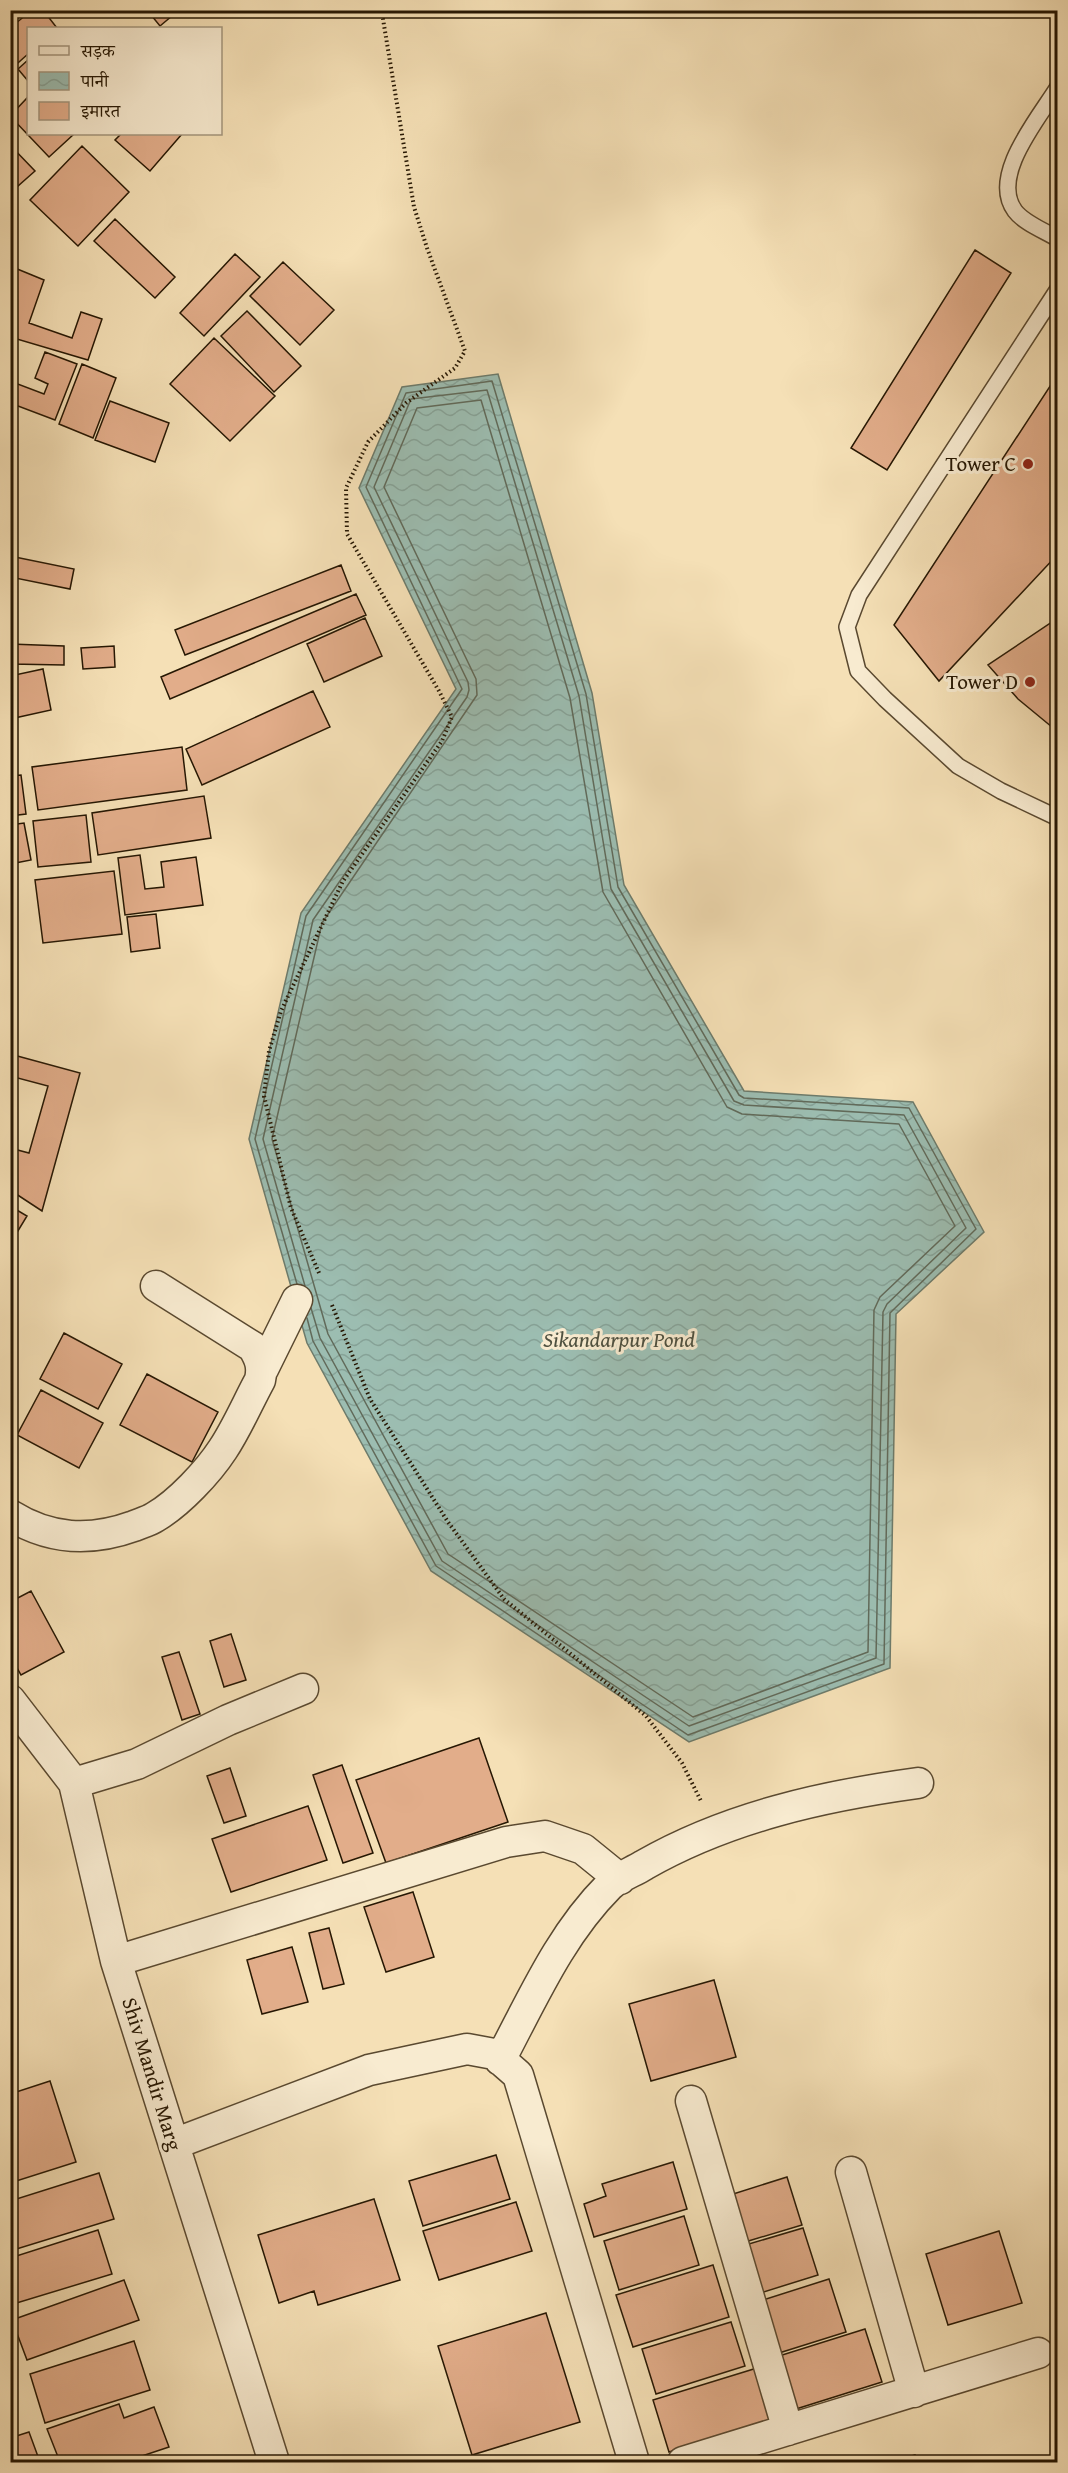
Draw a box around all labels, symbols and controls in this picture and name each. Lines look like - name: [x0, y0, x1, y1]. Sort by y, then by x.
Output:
- legend: [27, 27, 222, 135]
- text: सड़क: [80, 37, 116, 64]
- text: पानी: [80, 67, 110, 94]
- text: इमारत: [80, 97, 121, 124]
- place label: Tower C: [946, 448, 1016, 479]
- marker: Tower C: [1021, 457, 1035, 471]
- place label: Tower D: [946, 666, 1018, 697]
- marker: Tower D: [1023, 675, 1037, 689]
- water label: Sikandarpur Pond: [543, 1323, 695, 1355]
- street label: Shiv Mandir Marg: [114, 1993, 191, 2155]

